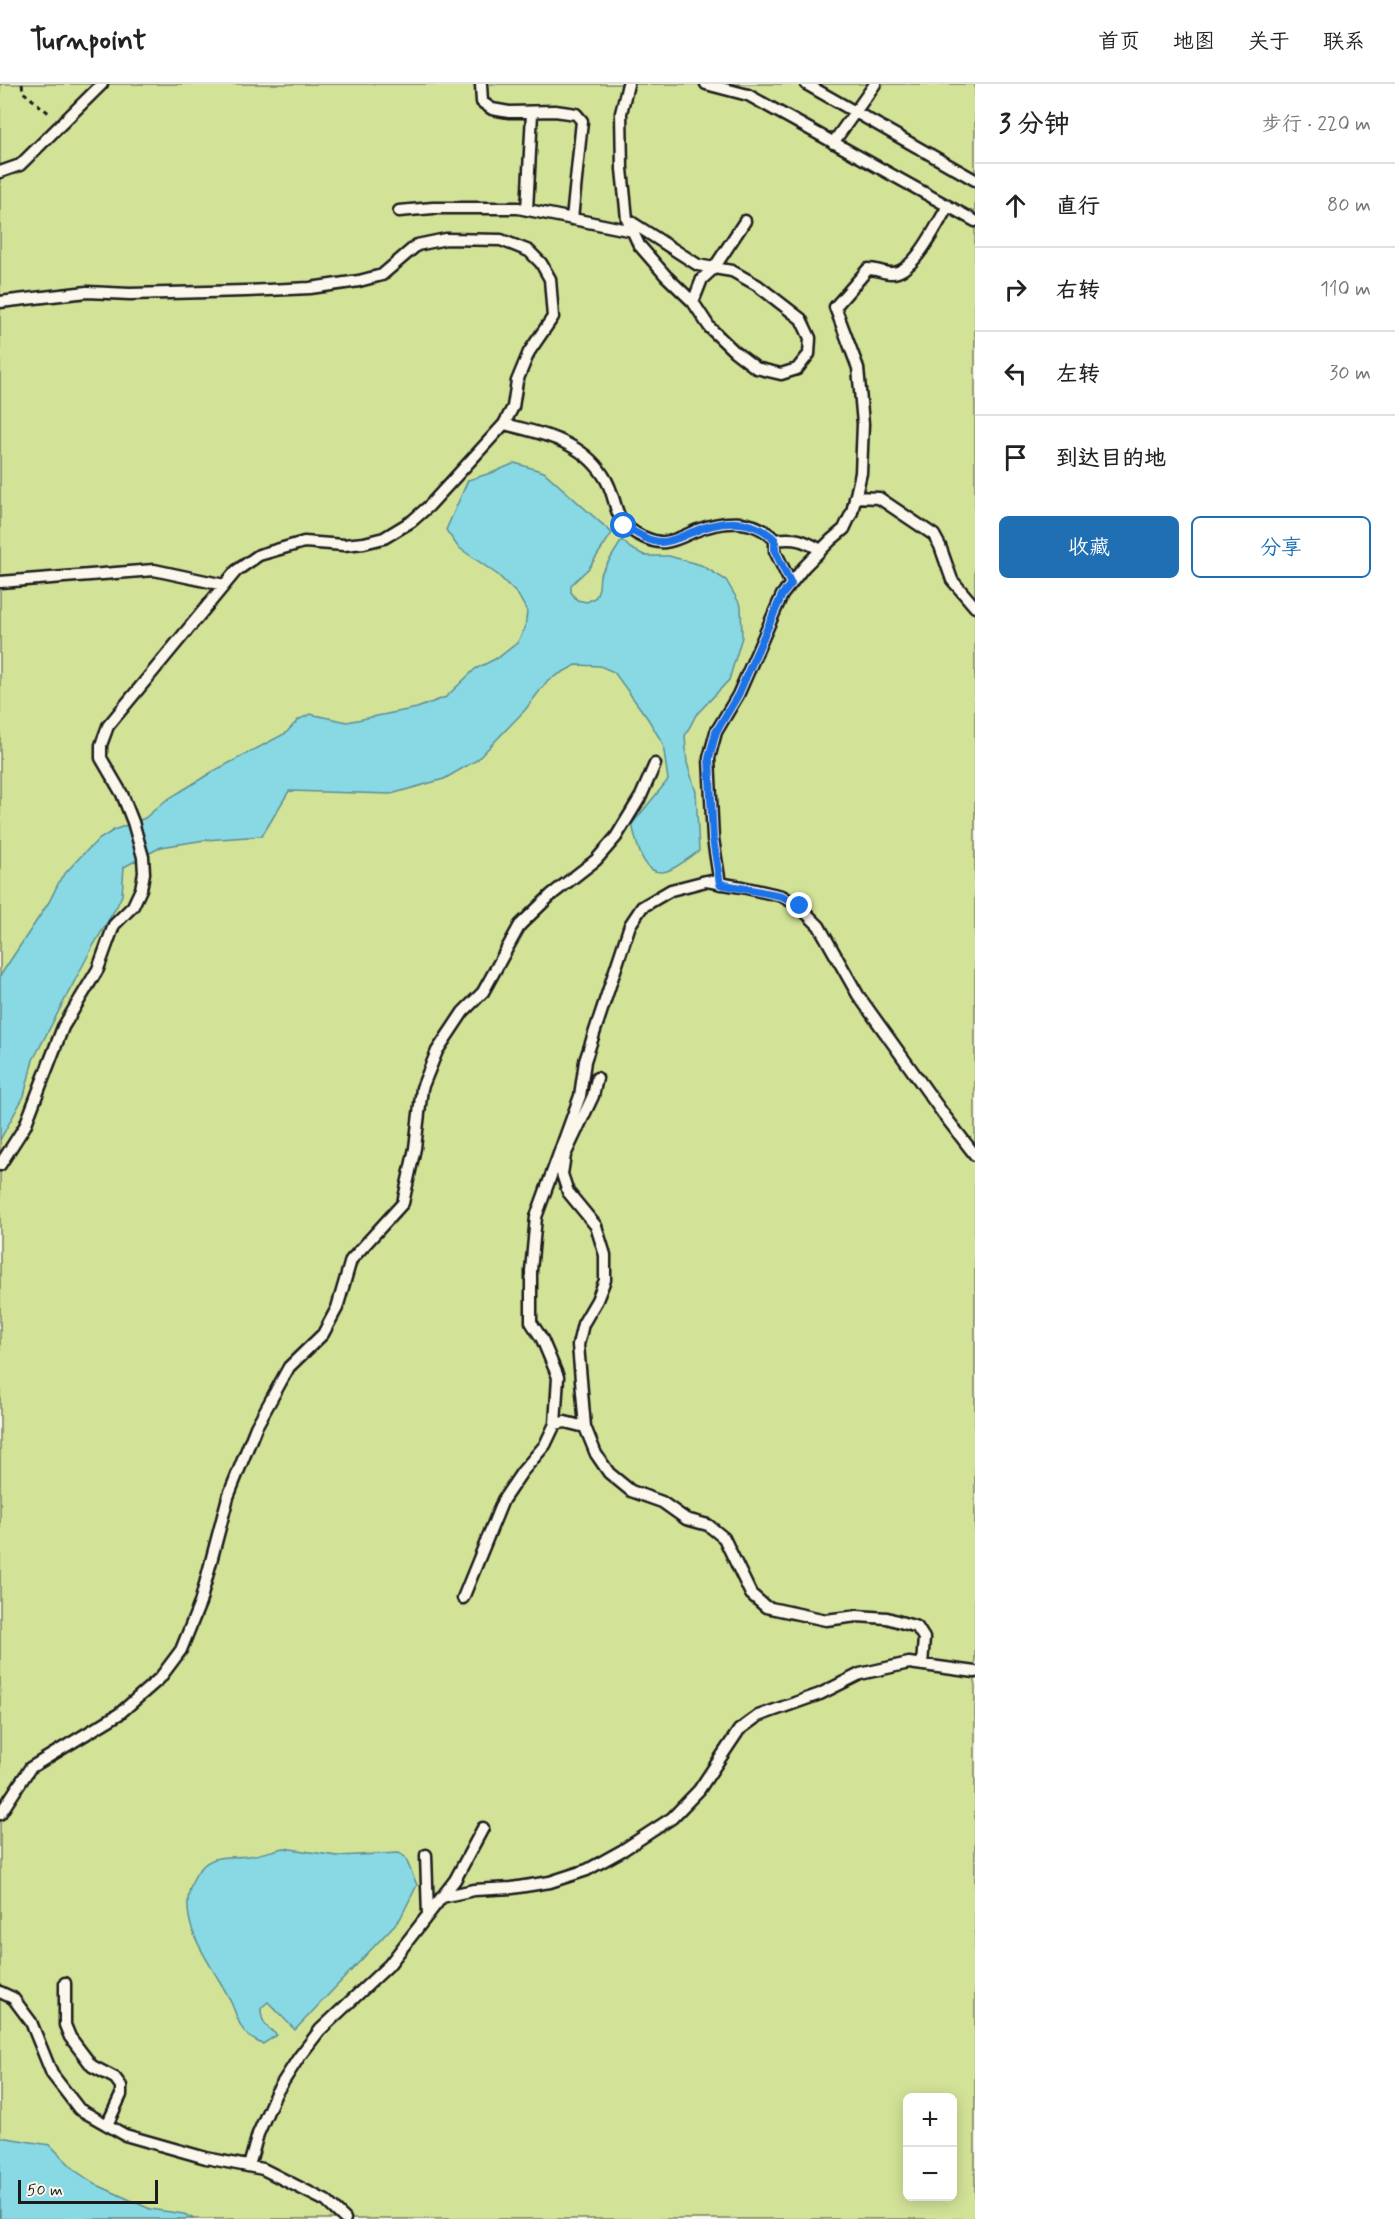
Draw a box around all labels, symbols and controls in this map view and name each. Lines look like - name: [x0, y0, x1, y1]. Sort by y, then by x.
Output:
- text: Turnpoint: [30, 23, 146, 60]
- text: 首页: [1098, 28, 1140, 56]
- text: 地图: [1173, 28, 1215, 56]
- text: 关于: [1248, 28, 1290, 56]
- text: 联系: [1323, 28, 1365, 56]
- text: 3 分钟: [999, 108, 1070, 142]
- text: 步行 · 220 m: [1262, 111, 1371, 138]
- icon: ahead: [999, 189, 1032, 222]
- text: 80 m: [1327, 192, 1371, 219]
- text: 直行: [1056, 193, 1100, 221]
- icon: right: [999, 273, 1032, 306]
- text: 110 m: [1320, 276, 1371, 303]
- text: 右转: [1056, 277, 1100, 305]
- icon: left: [999, 357, 1032, 390]
- text: 30 m: [1329, 360, 1371, 387]
- text: 左转: [1056, 361, 1100, 389]
- icon: arrive: [999, 441, 1032, 474]
- text: 到达目的地: [1056, 445, 1166, 473]
- route start: [610, 512, 636, 538]
- button: 收藏: [999, 516, 1179, 578]
- button: 分享: [1191, 516, 1371, 578]
- route end: [786, 892, 812, 918]
- map controls: [903, 2093, 957, 2201]
- button: +: [903, 2093, 957, 2147]
- button: −: [903, 2147, 957, 2201]
- scale bar: [18, 2177, 158, 2204]
- text: 50 m: [27, 2180, 63, 2201]

